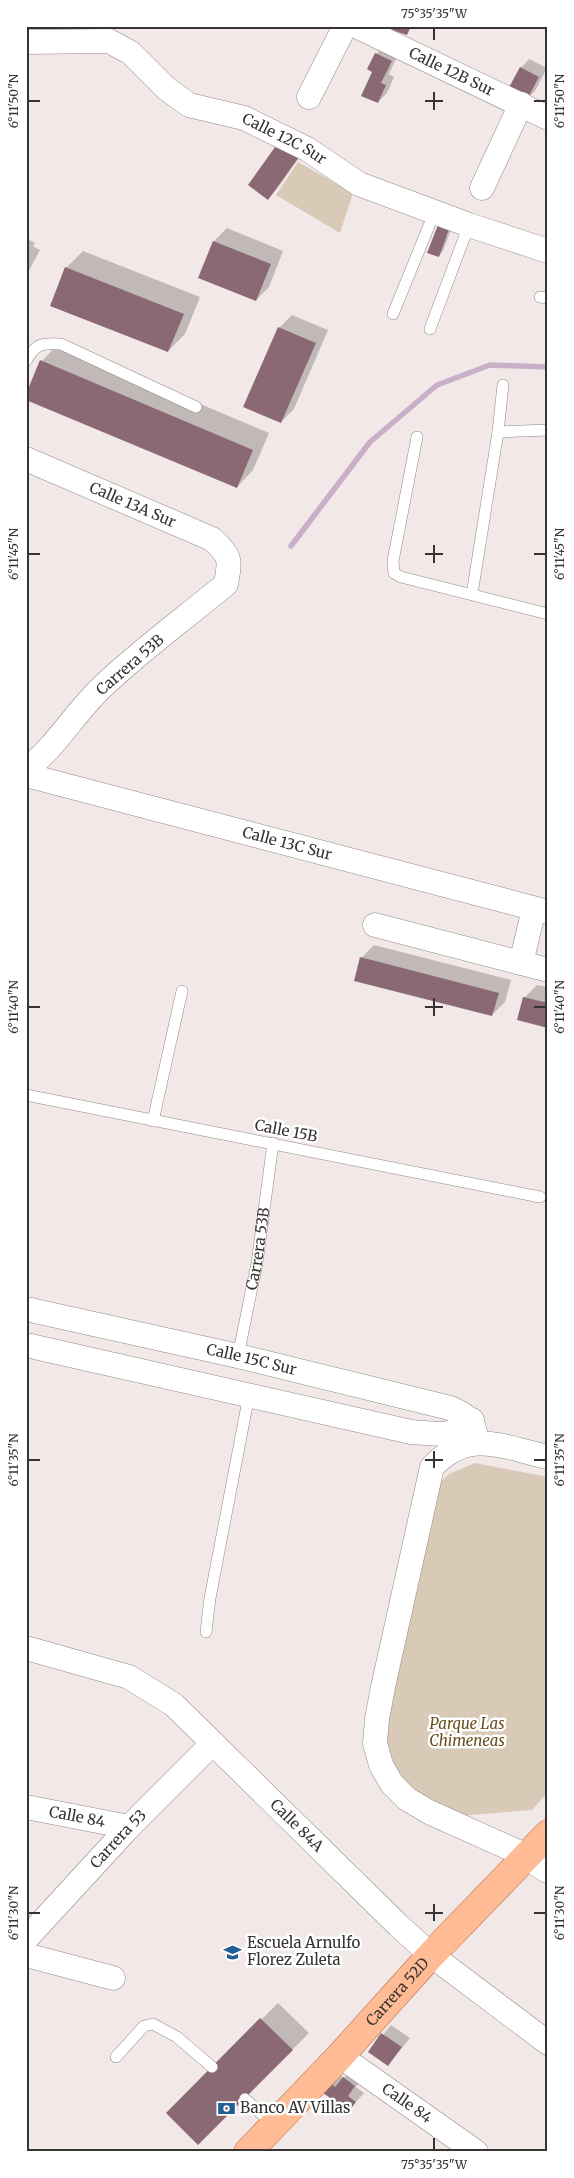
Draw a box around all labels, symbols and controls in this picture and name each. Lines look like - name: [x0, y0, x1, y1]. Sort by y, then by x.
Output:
- text: 75°35'35"W: [401, 6, 468, 21]
- street label: Calle 12B Sur: [406, 43, 498, 100]
- text: 6°11'50"N: [6, 73, 21, 128]
- text: 6°11'50"N: [552, 73, 567, 128]
- street label: Calle 12C Sur: [239, 109, 330, 168]
- street label: Calle 13A Sur: [87, 477, 179, 531]
- text: 6°11'45"N: [6, 527, 21, 580]
- text: 6°11'45"N: [552, 527, 567, 580]
- street label: Carrera 53B: [92, 630, 167, 699]
- street label: Calle 13C Sur: [240, 822, 334, 864]
- text: 6°11'40"N: [6, 979, 21, 1034]
- text: 6°11'40"N: [552, 979, 567, 1034]
- street label: Calle 15B: [253, 1115, 319, 1146]
- street label: Carrera 53B: [242, 1206, 273, 1292]
- street label: Calle 15C Sur: [205, 1339, 299, 1379]
- text: 6°11'35"N: [6, 1433, 21, 1486]
- text: 6°11'35"N: [552, 1433, 567, 1486]
- park label: Parque Las Chimeneas: [429, 1714, 505, 1750]
- street label: Calle 84A: [266, 1795, 328, 1856]
- street label: Calle 84: [47, 1802, 107, 1831]
- street label: Carrera 53: [86, 1805, 150, 1872]
- text: 6°11'30"N: [6, 1885, 21, 1940]
- text: 6°11'30"N: [552, 1885, 567, 1940]
- place label: Escuela Arnulfo Florez Zuleta: [247, 1933, 361, 1969]
- school or university icon: Escuela Arnulfo Florez Zuleta: [223, 1942, 243, 1962]
- street label: Carrera 52D: [362, 1954, 433, 2030]
- street label: Calle 84: [379, 2079, 436, 2127]
- bank icon: Banco AV Villas: [216, 2098, 236, 2118]
- place label: Banco AV Villas: [240, 2098, 350, 2117]
- text: 75°35'35"W: [401, 2157, 468, 2172]

